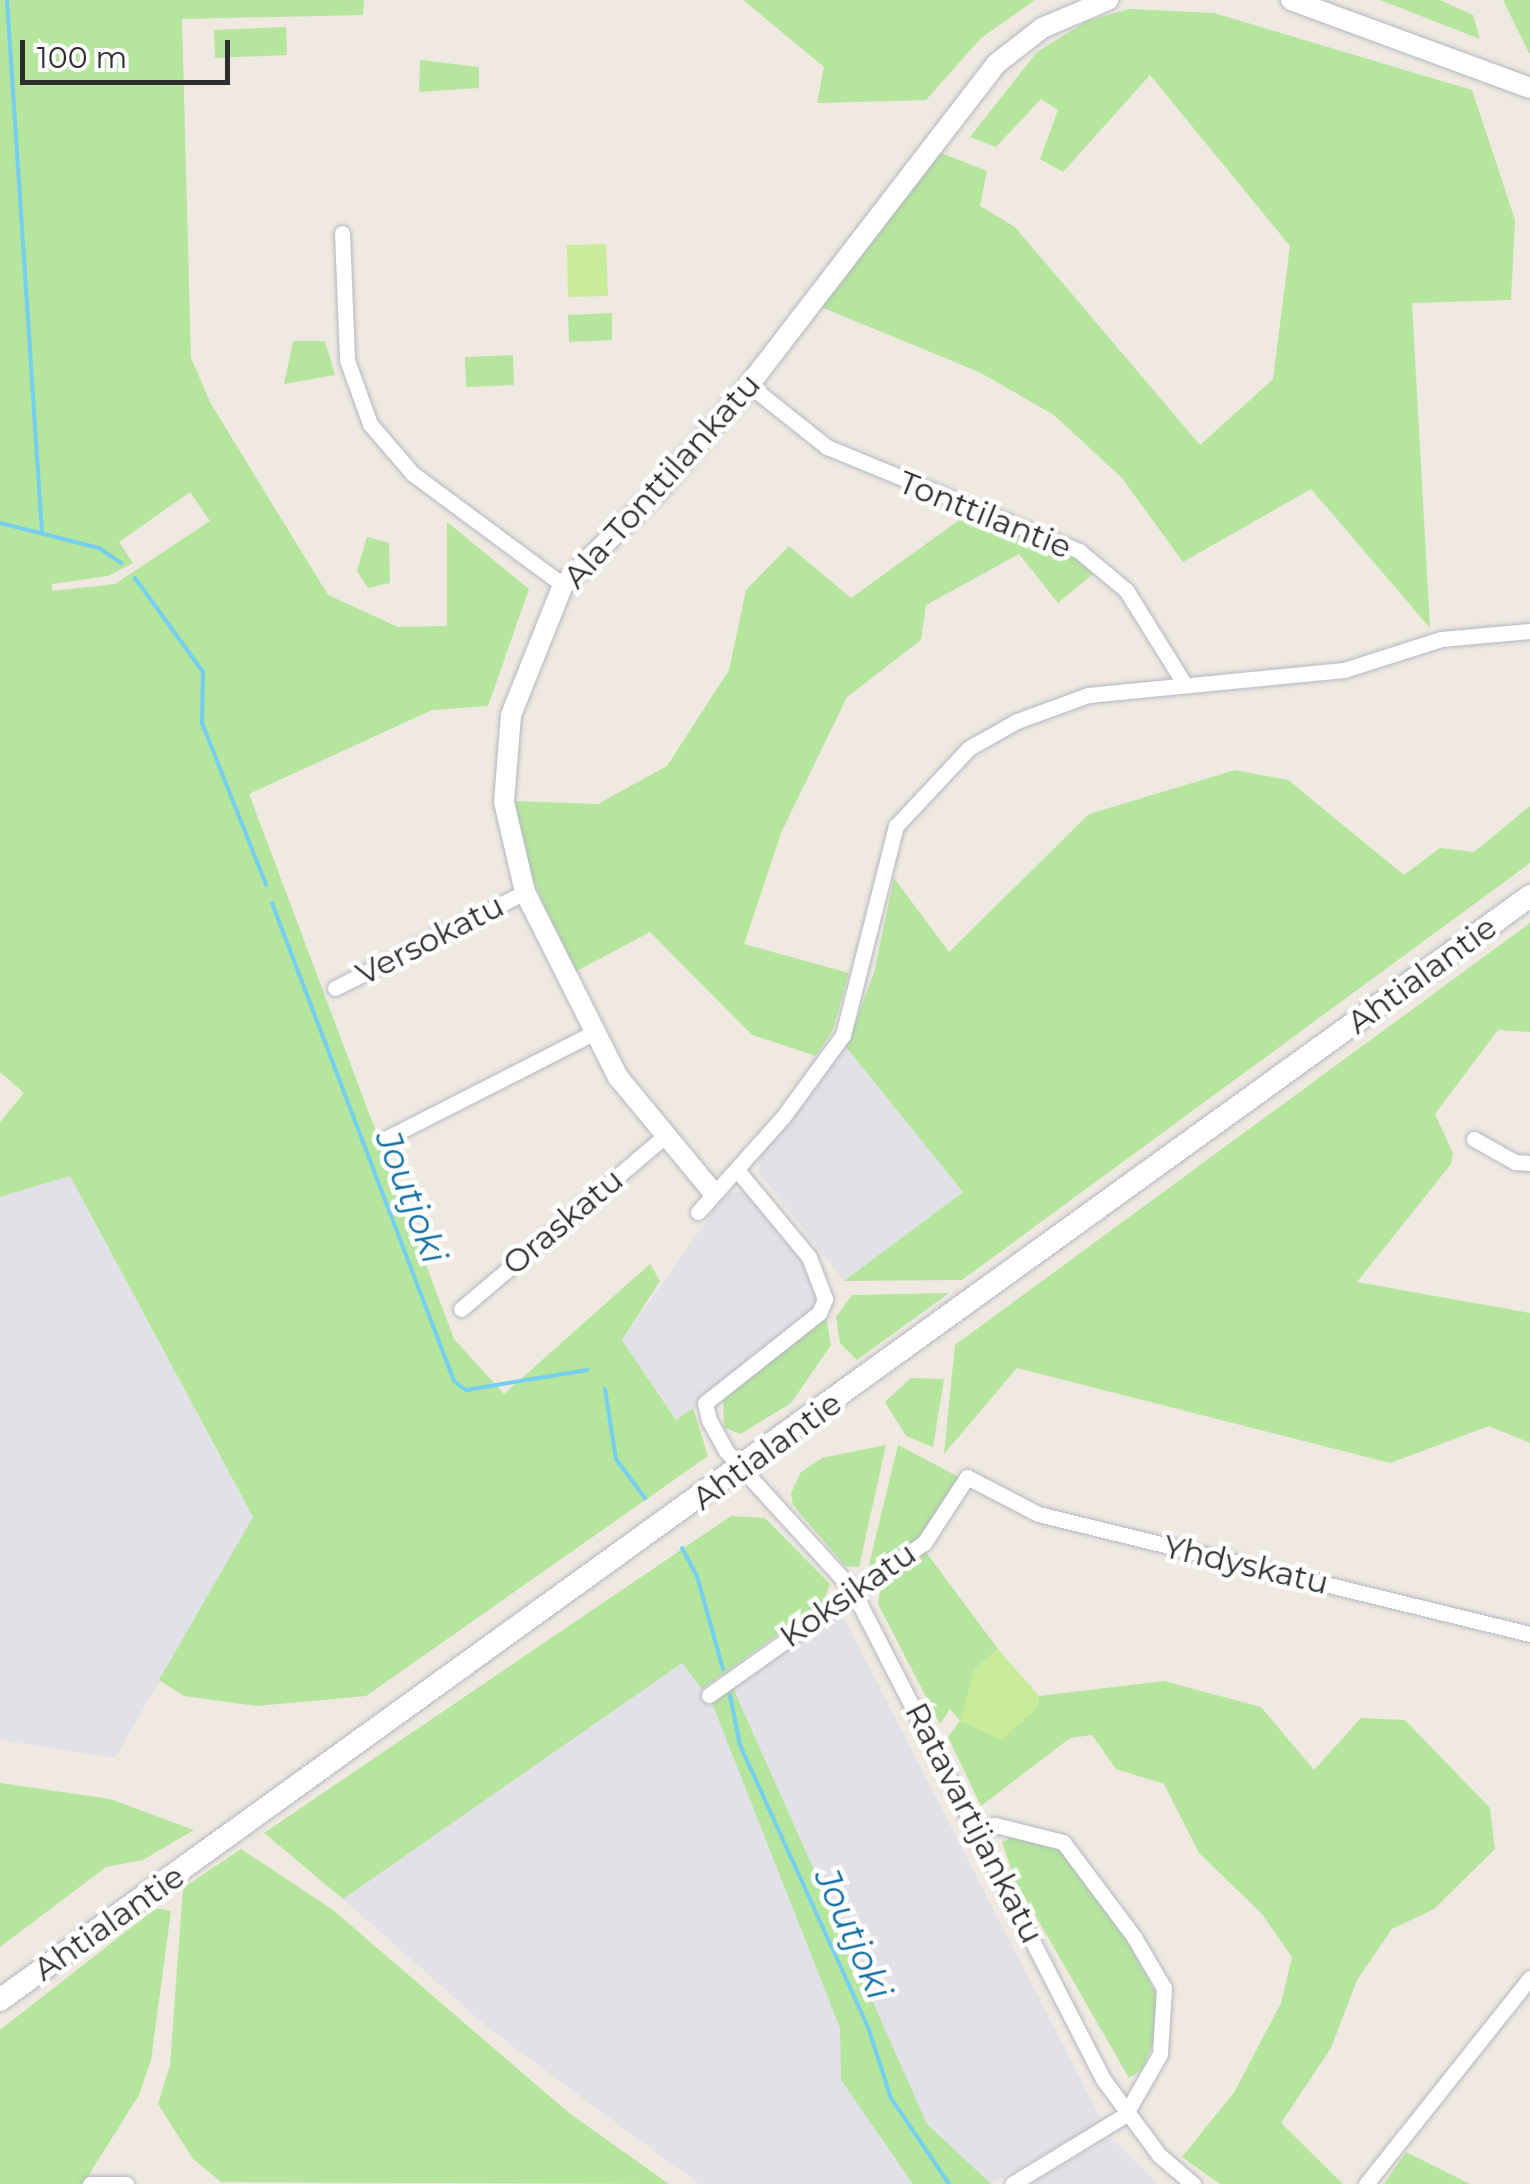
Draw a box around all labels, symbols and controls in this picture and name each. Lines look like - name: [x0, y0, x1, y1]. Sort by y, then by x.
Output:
- scale bar: [25, 20, 235, 82]
- text: 100 m: [37, 39, 127, 76]
- street label: Ala-Tonttilankatu: [556, 366, 768, 596]
- street label: Tonttilantie: [893, 463, 1077, 567]
- street label: Versokatu: [350, 886, 510, 994]
- street label: Ahtialantie: [1340, 908, 1504, 1042]
- water label: Joutjoki: [367, 1125, 455, 1269]
- street label: Oraskatu: [495, 1161, 631, 1283]
- street label: Ahtialantie: [685, 1384, 849, 1518]
- street label: Yhdyskatu: [1160, 1527, 1332, 1603]
- street label: Koksikatu: [773, 1534, 923, 1656]
- street label: Ratavartijankatu: [897, 1696, 1051, 1950]
- street label: Ahtialantie: [26, 1857, 192, 1989]
- water label: Joutjoki: [806, 1862, 900, 2006]

